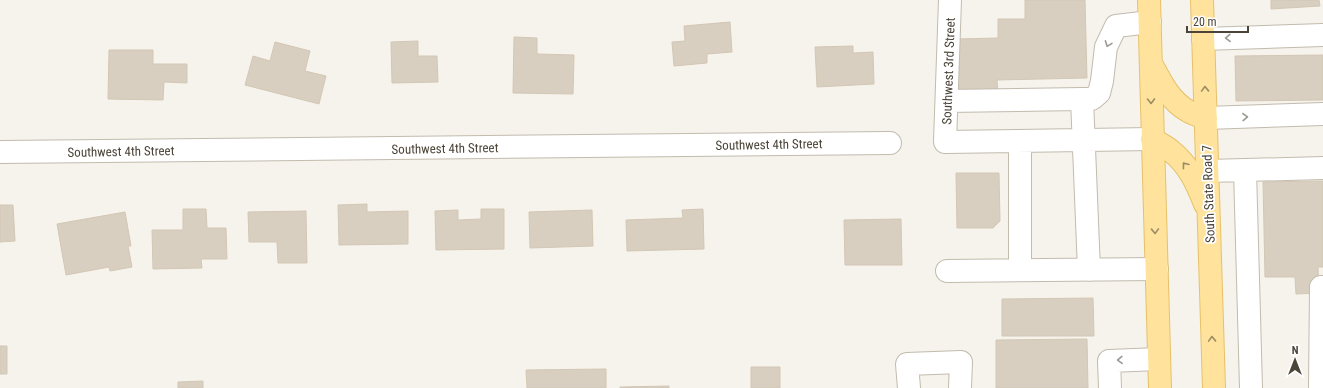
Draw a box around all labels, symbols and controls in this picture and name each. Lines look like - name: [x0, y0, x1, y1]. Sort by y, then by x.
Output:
- scale bar: [1187, 8, 1248, 34]
- text: 20 m: [1193, 15, 1217, 29]
- street label: Southwest 3rd Street: [939, 17, 958, 125]
- one-way arrow: [1225, 34, 1231, 42]
- one-way arrow: [1105, 40, 1113, 47]
- one-way arrow: [1201, 86, 1209, 92]
- one-way arrow: [1147, 98, 1156, 104]
- one-way arrow: [1242, 112, 1248, 121]
- street label: Southwest 4th Street: [715, 136, 823, 153]
- street label: Southwest 4th Street: [391, 140, 499, 157]
- street label: Southwest 4th Street: [67, 143, 175, 160]
- street label: South State Road 7: [1199, 145, 1218, 243]
- one-way arrow: [1183, 163, 1190, 170]
- one-way arrow: [1151, 228, 1159, 234]
- one-way arrow: [1208, 336, 1217, 342]
- north arrow: [1275, 340, 1315, 380]
- text: N: [1292, 344, 1299, 357]
- one-way arrow: [1117, 356, 1123, 364]

